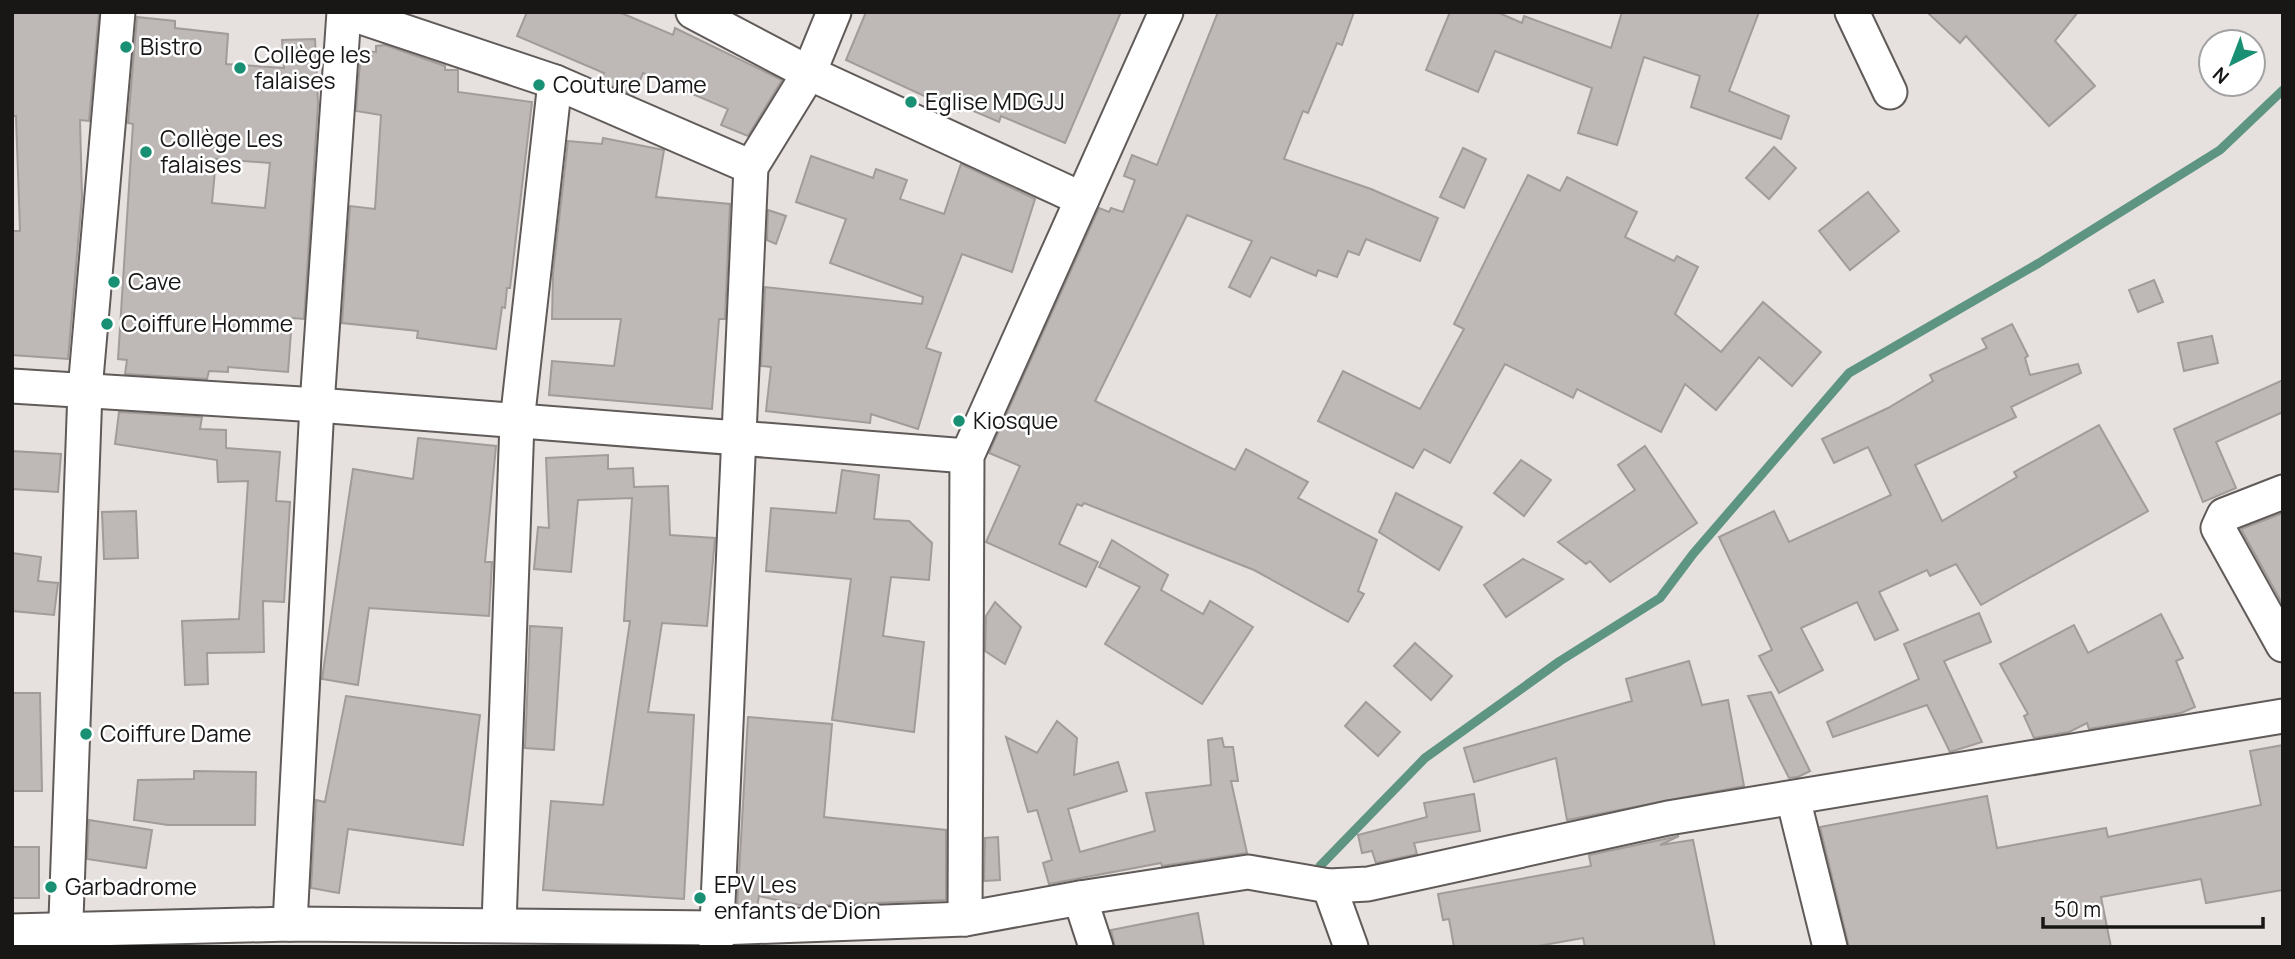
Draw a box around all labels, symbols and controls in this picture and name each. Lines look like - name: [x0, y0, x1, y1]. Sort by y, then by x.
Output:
- north arrow: [2197, 28, 2267, 98]
- place label: Bistro: [140, 30, 202, 62]
- place label: Collège les falaises: [254, 38, 371, 96]
- marker: Bistro: [118, 39, 134, 55]
- marker: Collège les falaises: [232, 60, 248, 76]
- text: N: [2207, 61, 2234, 90]
- place label: Couture Dame: [553, 68, 707, 100]
- marker: Couture Dame: [531, 77, 547, 93]
- place label: Eglise MDGJJ: [925, 85, 1065, 117]
- marker: Eglise MDGJJ: [903, 94, 919, 110]
- place label: Collège Les falaises: [160, 122, 283, 180]
- marker: Collège Les falaises: [138, 144, 154, 160]
- place label: Cave: [128, 265, 181, 297]
- marker: Cave: [106, 274, 122, 290]
- place label: Coiffure Homme: [121, 307, 293, 339]
- marker: Coiffure Homme: [99, 316, 115, 332]
- place label: Kiosque: [973, 404, 1058, 436]
- marker: Kiosque: [951, 413, 967, 429]
- place label: Coiffure Dame: [100, 717, 252, 749]
- marker: Coiffure Dame: [78, 726, 94, 742]
- place label: EPV Les enfants de Dion: [714, 868, 881, 926]
- place label: Garbadrome: [65, 870, 197, 902]
- marker: Garbadrome: [43, 879, 59, 895]
- scale bar: [2043, 886, 2264, 930]
- marker: EPV Les enfants de Dion: [692, 890, 708, 906]
- text: 50 m: [2054, 895, 2101, 923]

